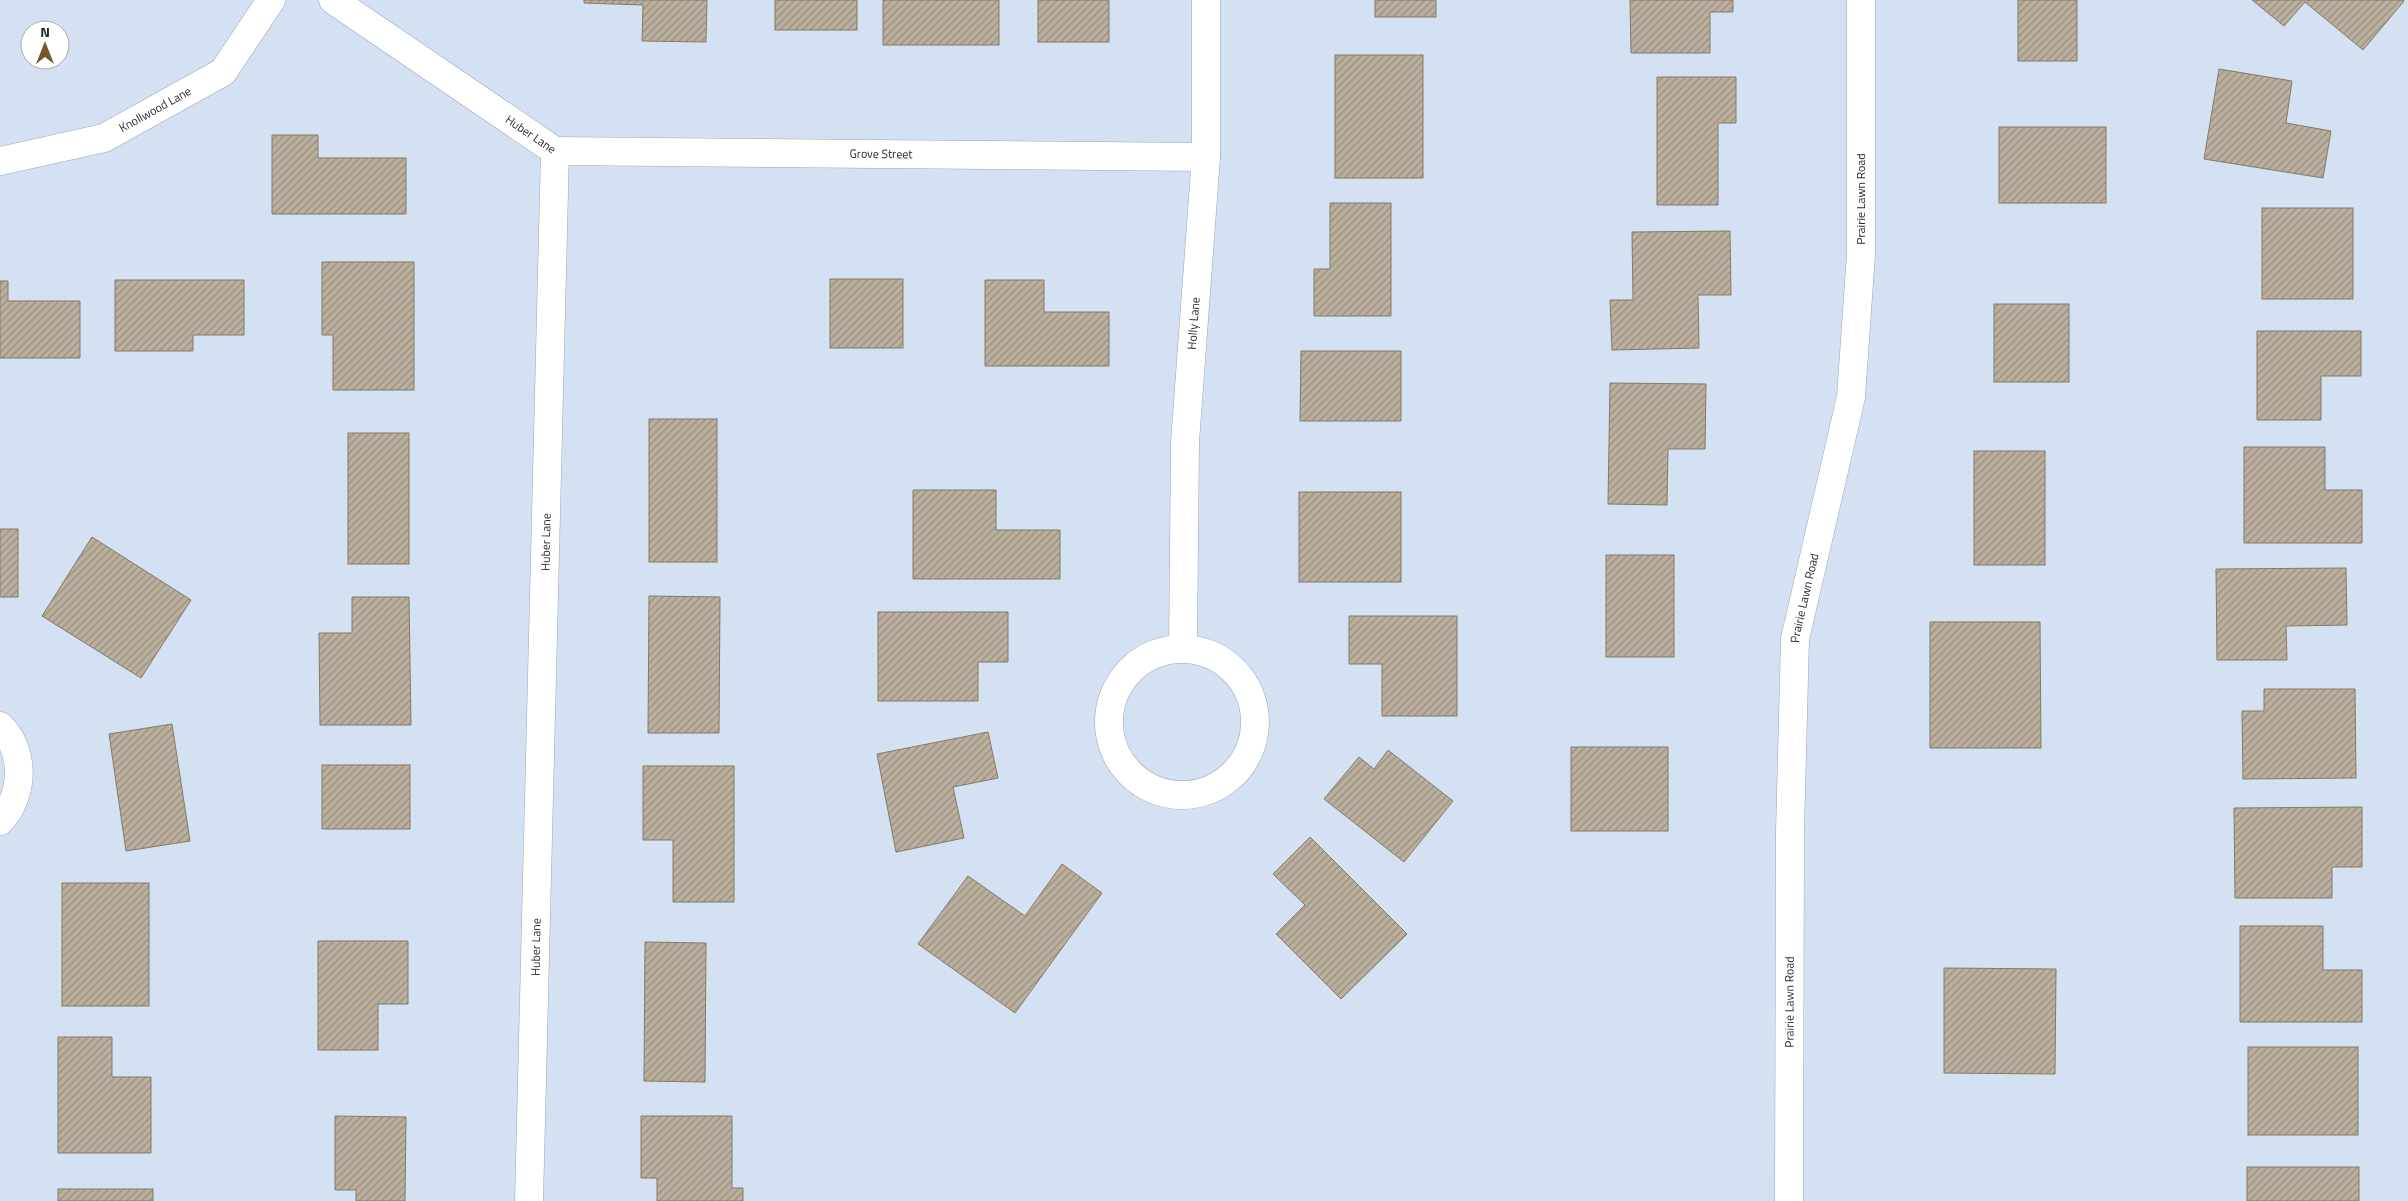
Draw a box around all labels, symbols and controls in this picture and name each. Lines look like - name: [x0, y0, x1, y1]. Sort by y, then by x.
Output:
- north arrow: [20, 20, 70, 70]
- text: N: [40, 21, 50, 42]
- street label: Knollwood Lane: [115, 81, 195, 137]
- street label: Huber Lane: [502, 110, 560, 158]
- street label: Grove Street: [849, 144, 913, 163]
- street label: Prairie Lawn Road: [1851, 153, 1870, 245]
- street label: Holly Lane: [1182, 296, 1205, 350]
- street label: Huber Lane: [535, 513, 556, 571]
- street label: Prairie Lawn Road: [1785, 551, 1824, 643]
- street label: Huber Lane: [525, 918, 546, 976]
- street label: Prairie Lawn Road: [1779, 956, 1799, 1048]

